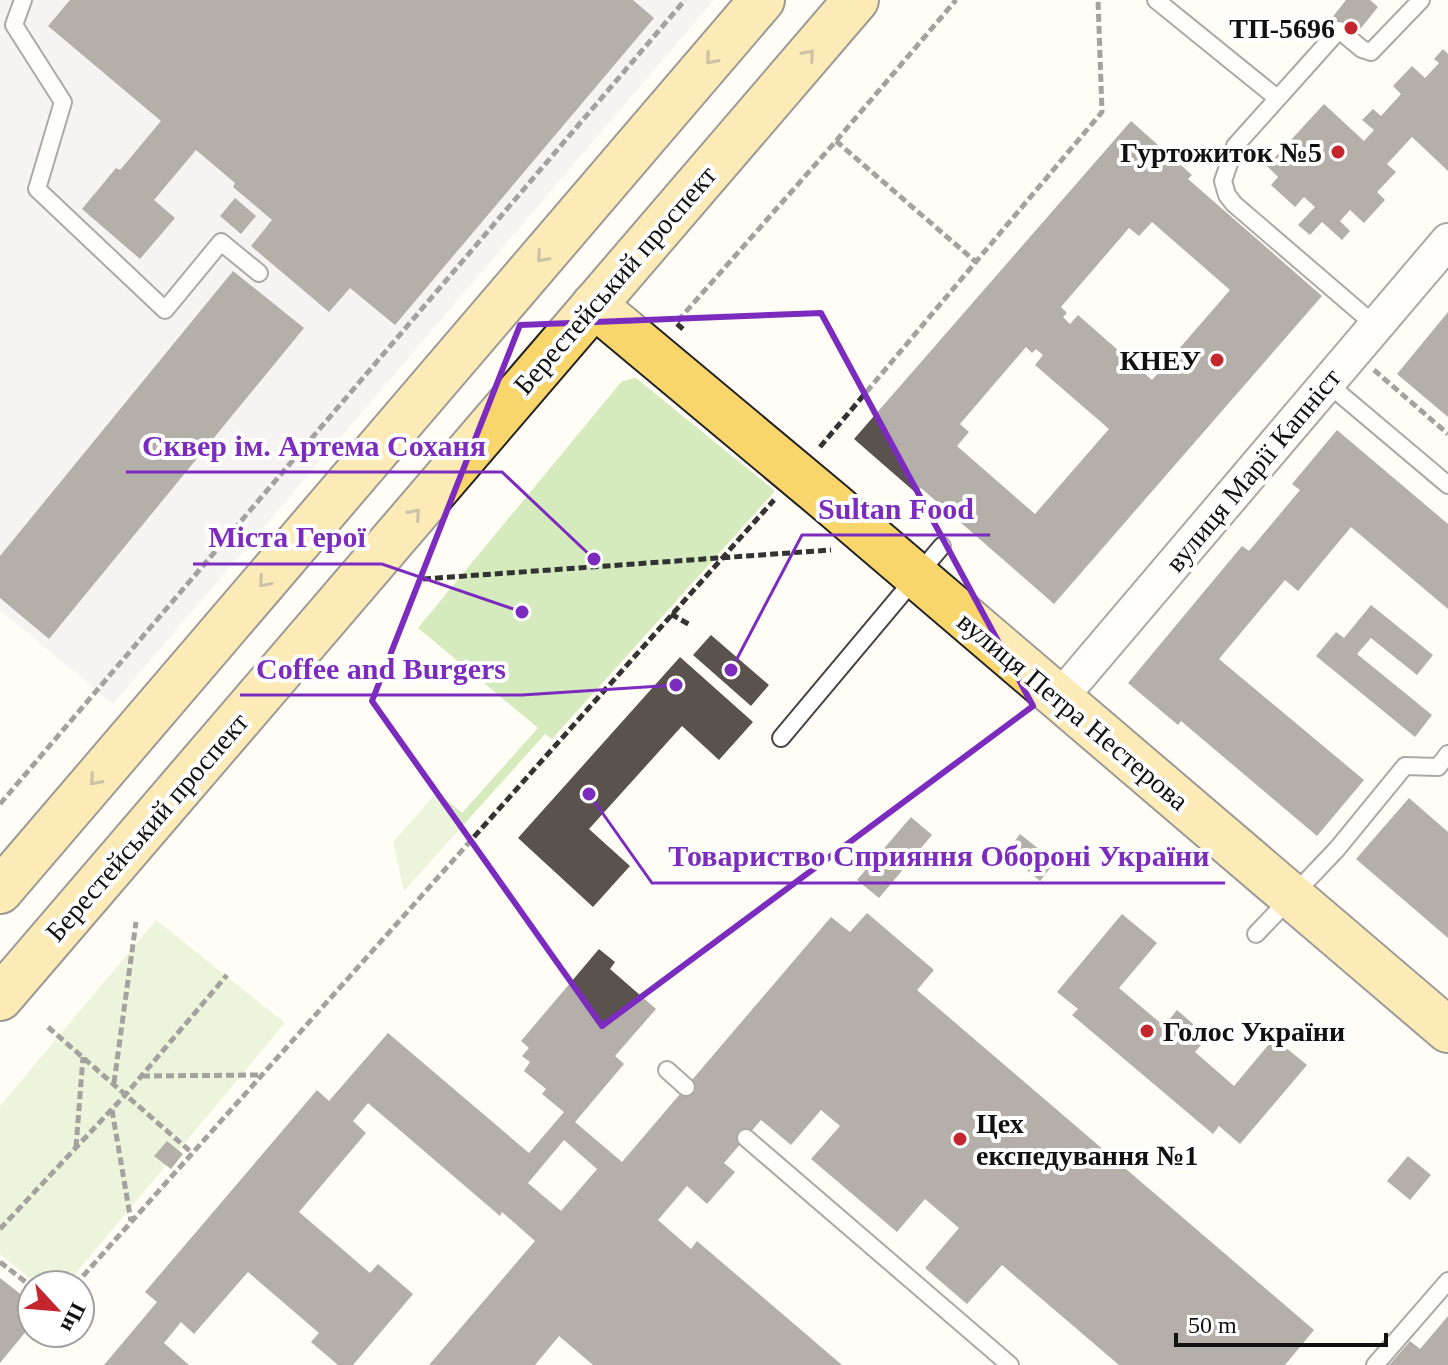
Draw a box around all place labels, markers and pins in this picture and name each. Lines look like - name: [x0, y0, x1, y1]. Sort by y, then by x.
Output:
- place label: ТП-5696: [1229, 13, 1335, 44]
- marker: ТП-5696: [1342, 19, 1360, 37]
- place label: Гуртожиток №5: [1120, 137, 1322, 168]
- marker: Гуртожиток №5: [1329, 143, 1347, 161]
- place label: КНЕУ: [1120, 345, 1201, 376]
- marker: КНЕУ: [1208, 351, 1226, 369]
- callout: Сквер ім. Артема Соханя: [126, 418, 502, 472]
- callout: Sultan Food: [802, 481, 990, 535]
- callout: Міста Герої: [193, 510, 382, 564]
- callout: Coffee and Burgers: [240, 641, 522, 695]
- callout: Товариство Сприяння Обороні України: [652, 829, 1225, 883]
- place label: Голос України: [1163, 1016, 1345, 1047]
- marker: Голос України: [1138, 1022, 1156, 1040]
- place label: Цех експедування №1: [976, 1108, 1198, 1171]
- marker: Цех експедування №1: [951, 1130, 969, 1148]

